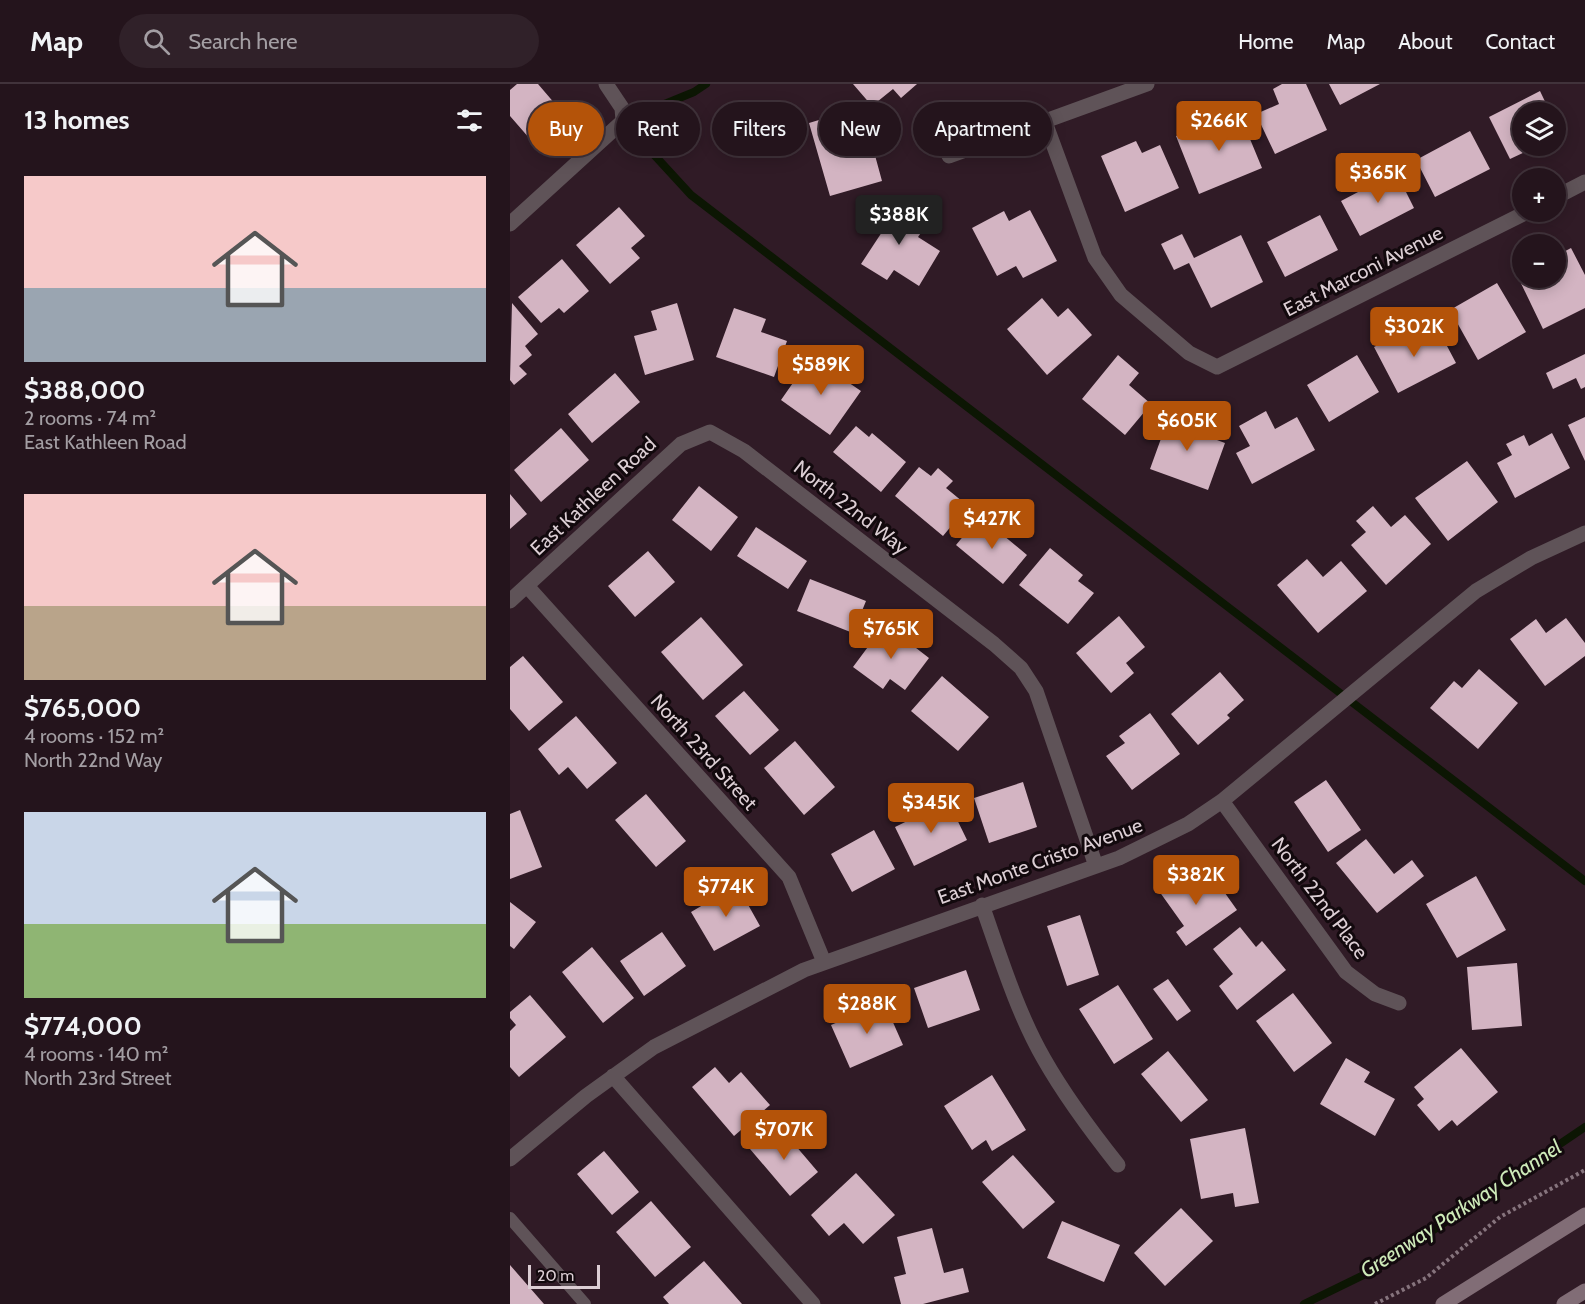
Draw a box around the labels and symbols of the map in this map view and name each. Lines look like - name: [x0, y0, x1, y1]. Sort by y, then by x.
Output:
- pin: $266K: [1177, 101, 1261, 152]
- pin: $365K: [1336, 153, 1420, 204]
- pin: $388K: [857, 195, 941, 246]
- street label: East Marconi Avenue: [1279, 221, 1447, 321]
- pin: $302K: [1372, 307, 1456, 358]
- pin: $589K: [779, 345, 863, 396]
- pin: $605K: [1145, 401, 1229, 452]
- street label: East Kathleen Road: [525, 432, 661, 560]
- street label: North 22nd Way: [789, 455, 913, 559]
- pin: $427K: [950, 499, 1034, 550]
- pin: $765K: [849, 609, 933, 660]
- street label: North 23rd Street: [646, 689, 762, 815]
- pin: $345K: [889, 783, 973, 834]
- street label: East Monte Cristo Avenue: [934, 813, 1146, 909]
- street label: North 22nd Place: [1267, 833, 1373, 963]
- pin: $382K: [1154, 855, 1238, 906]
- pin: $774K: [684, 867, 768, 918]
- pin: $288K: [825, 984, 909, 1035]
- pin: $707K: [742, 1110, 826, 1161]
- water label: Greenway Parkway Channel: [1355, 1134, 1566, 1283]
- scale bar: [528, 1262, 600, 1290]

